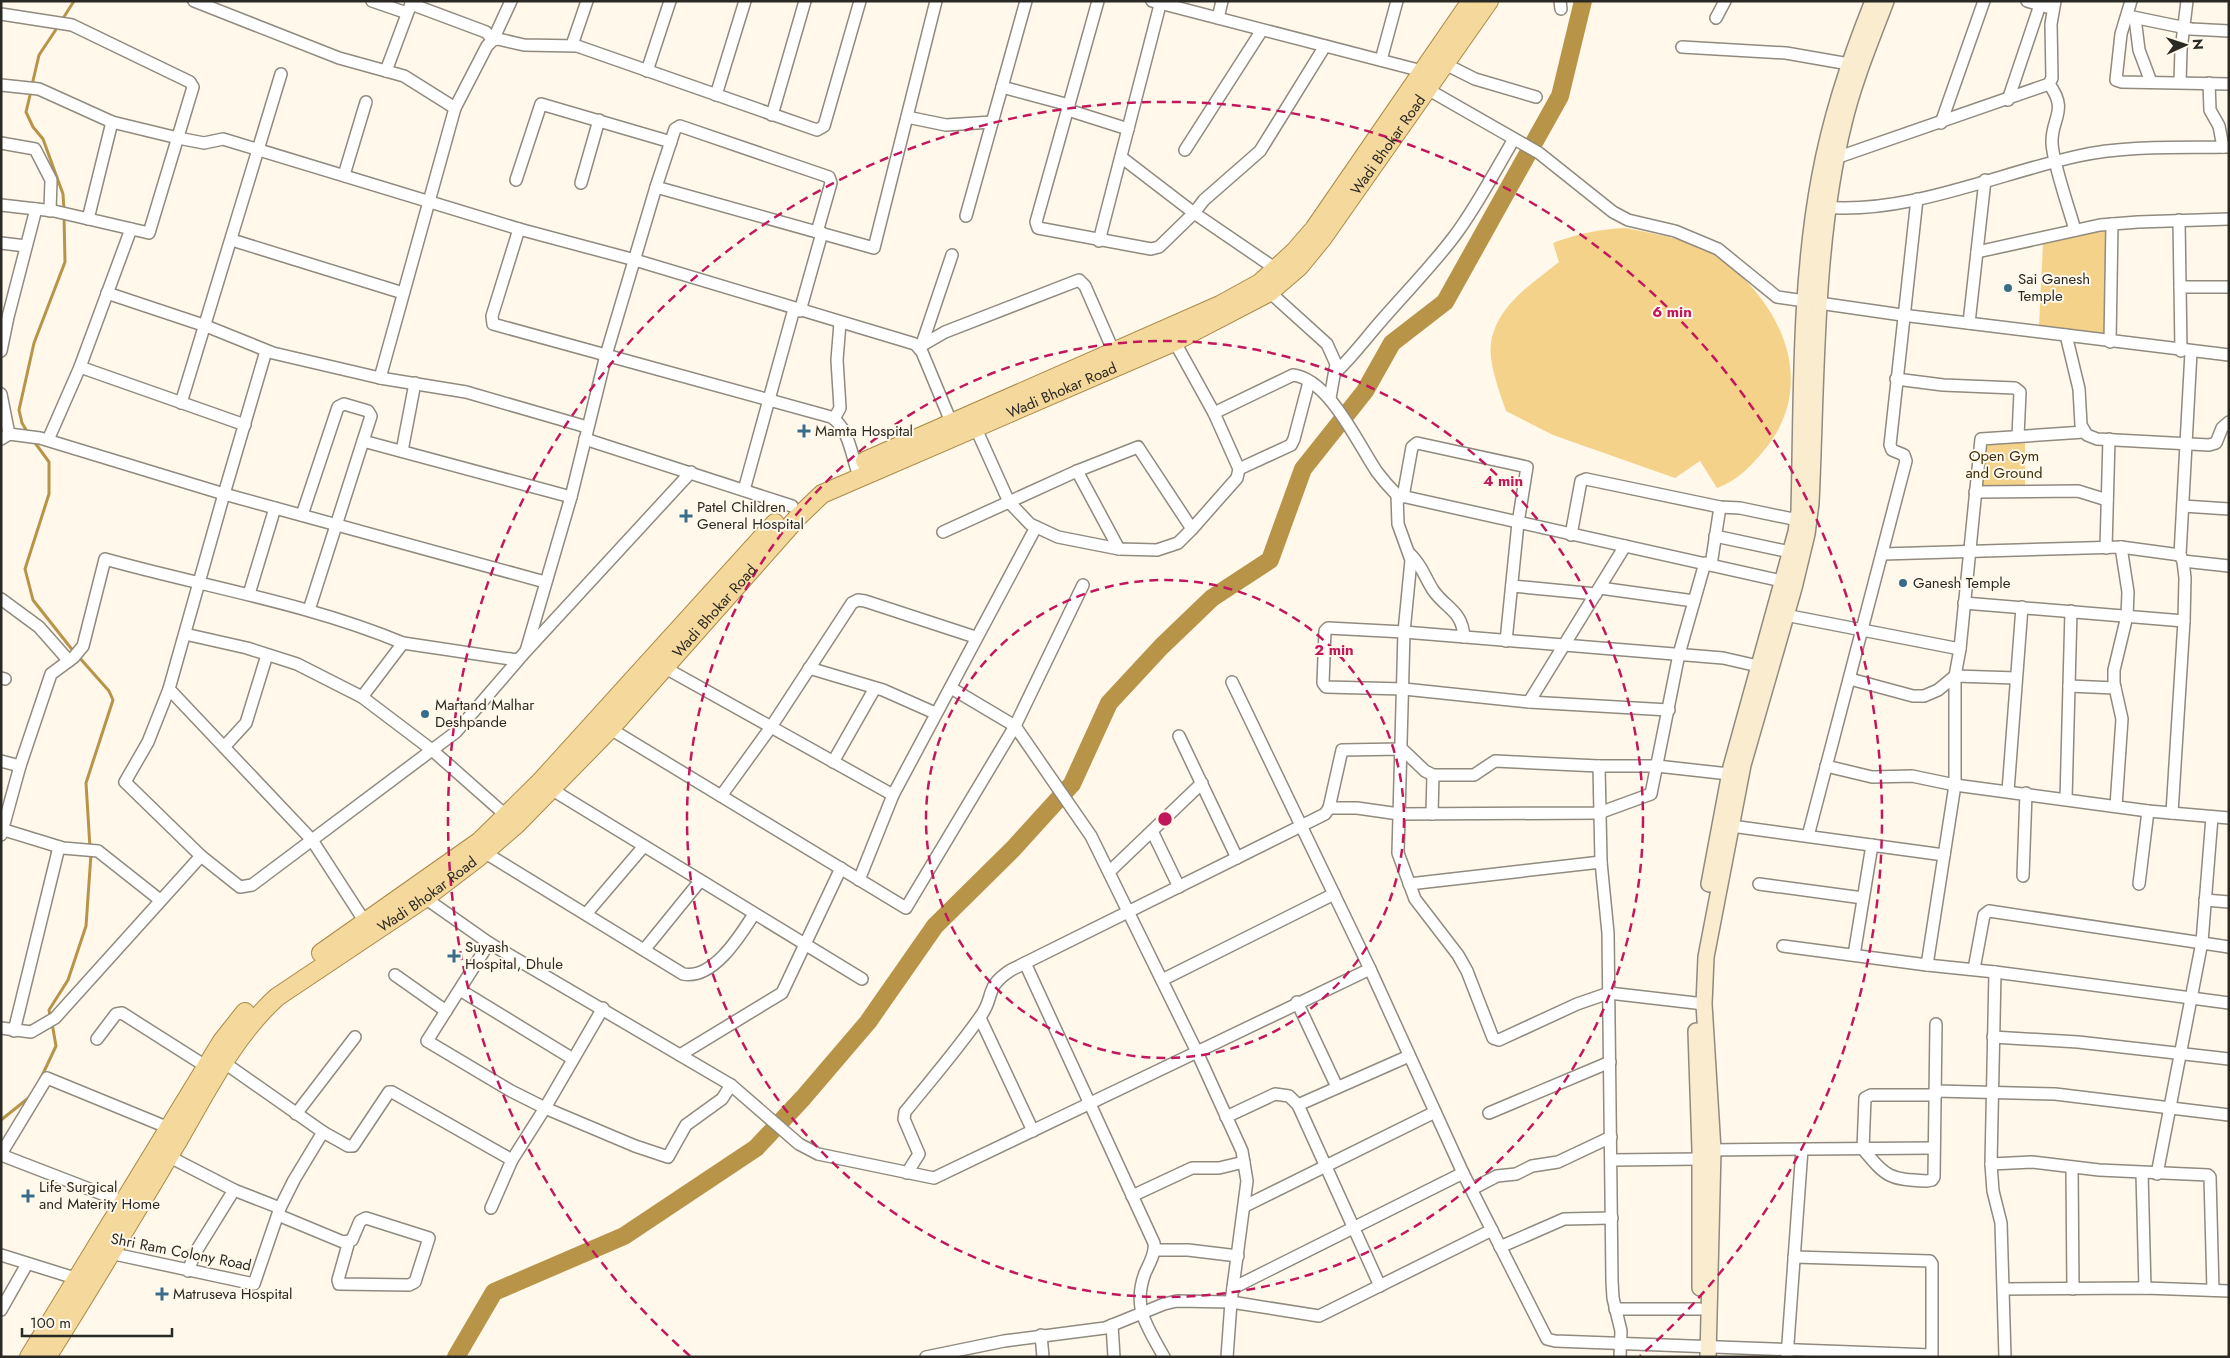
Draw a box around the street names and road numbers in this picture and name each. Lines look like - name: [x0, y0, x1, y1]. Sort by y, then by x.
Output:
- street label: Wadi Bhokar Road: [1345, 90, 1431, 199]
- street label: Wadi Bhokar Road: [1003, 357, 1120, 424]
- street label: Wadi Bhokar Road: [667, 560, 762, 662]
- street label: Wadi Bhokar Road: [373, 851, 482, 938]
- street label: Shri Ram Colony Road: [109, 1228, 253, 1276]

